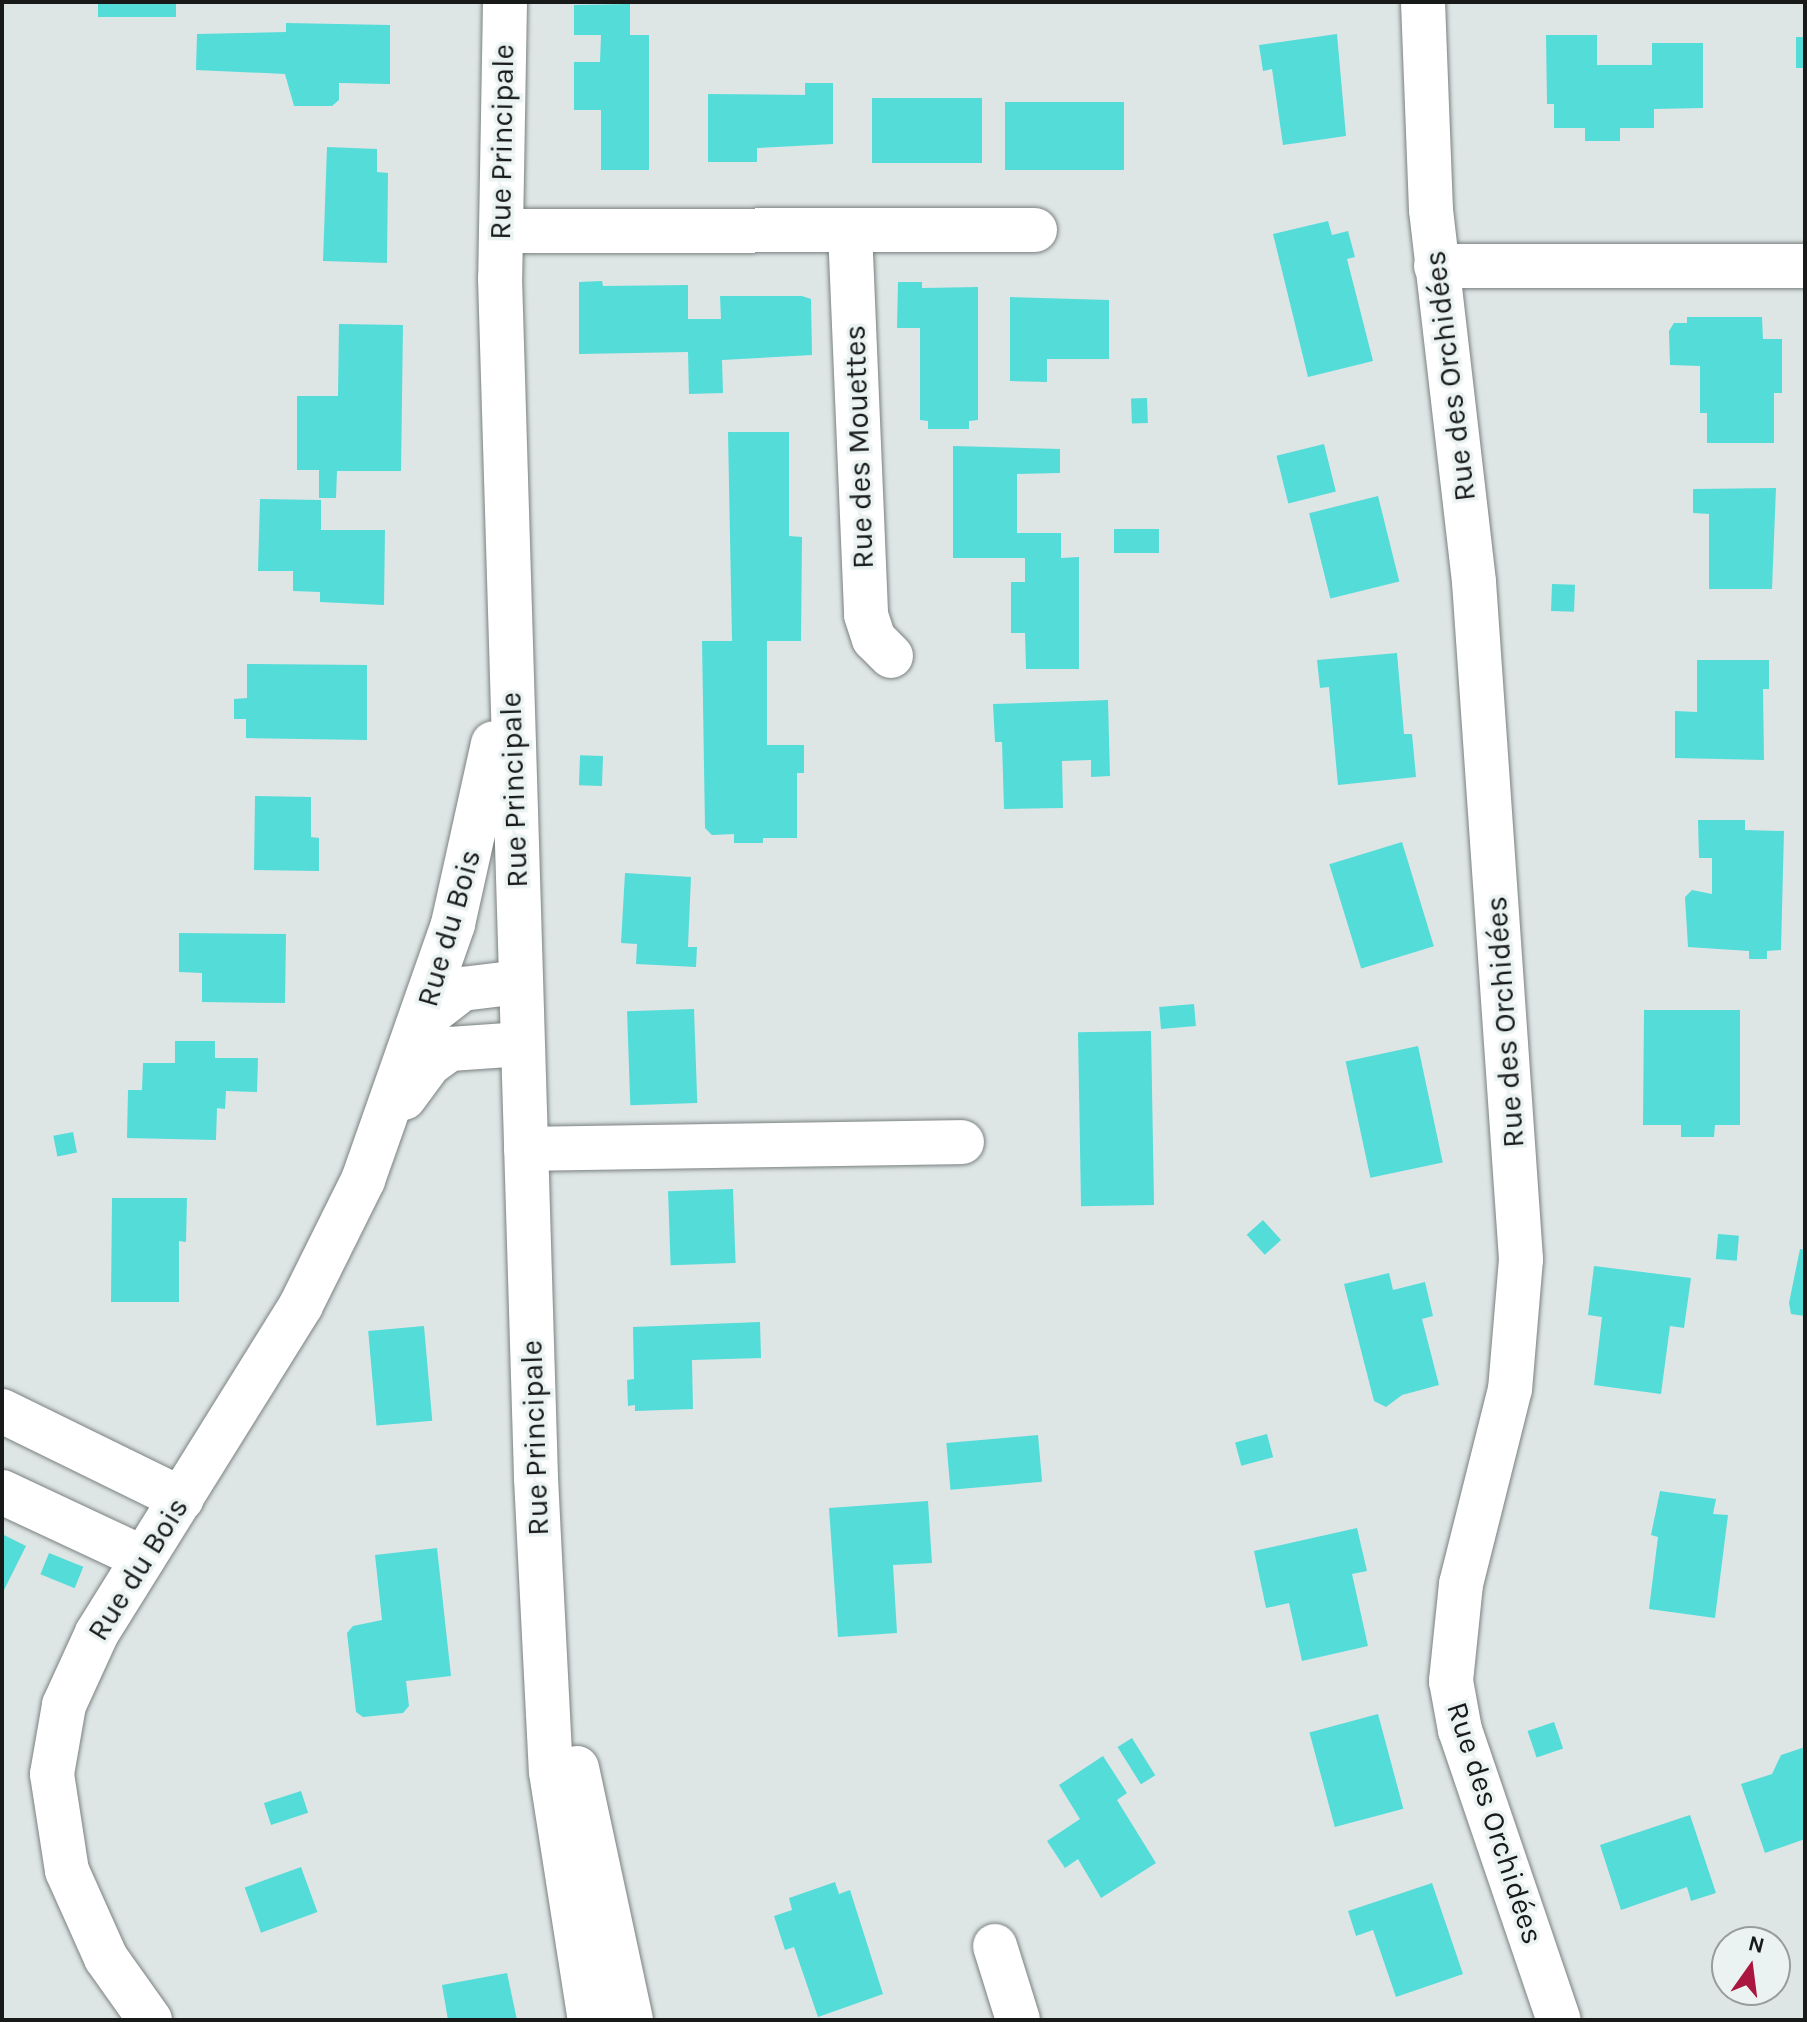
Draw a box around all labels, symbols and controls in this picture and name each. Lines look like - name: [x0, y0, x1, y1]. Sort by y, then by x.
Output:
- street label: Rue Principale: [482, 44, 522, 240]
- street label: Rue des Orchidées: [1417, 249, 1483, 503]
- street label: Rue des Mouettes: [837, 324, 881, 570]
- street label: Rue Principale: [493, 692, 535, 888]
- street label: Rue du Bois: [409, 845, 489, 1011]
- street label: Rue des Orchidées: [1478, 895, 1532, 1149]
- street label: Rue Principale: [514, 1340, 556, 1536]
- street label: Rue du Bois: [80, 1491, 196, 1647]
- street label: Rue des Orchidées: [1439, 1697, 1551, 1949]
- north arrow: [1711, 1926, 1791, 2006]
- text: N: [1746, 1930, 1767, 1959]

